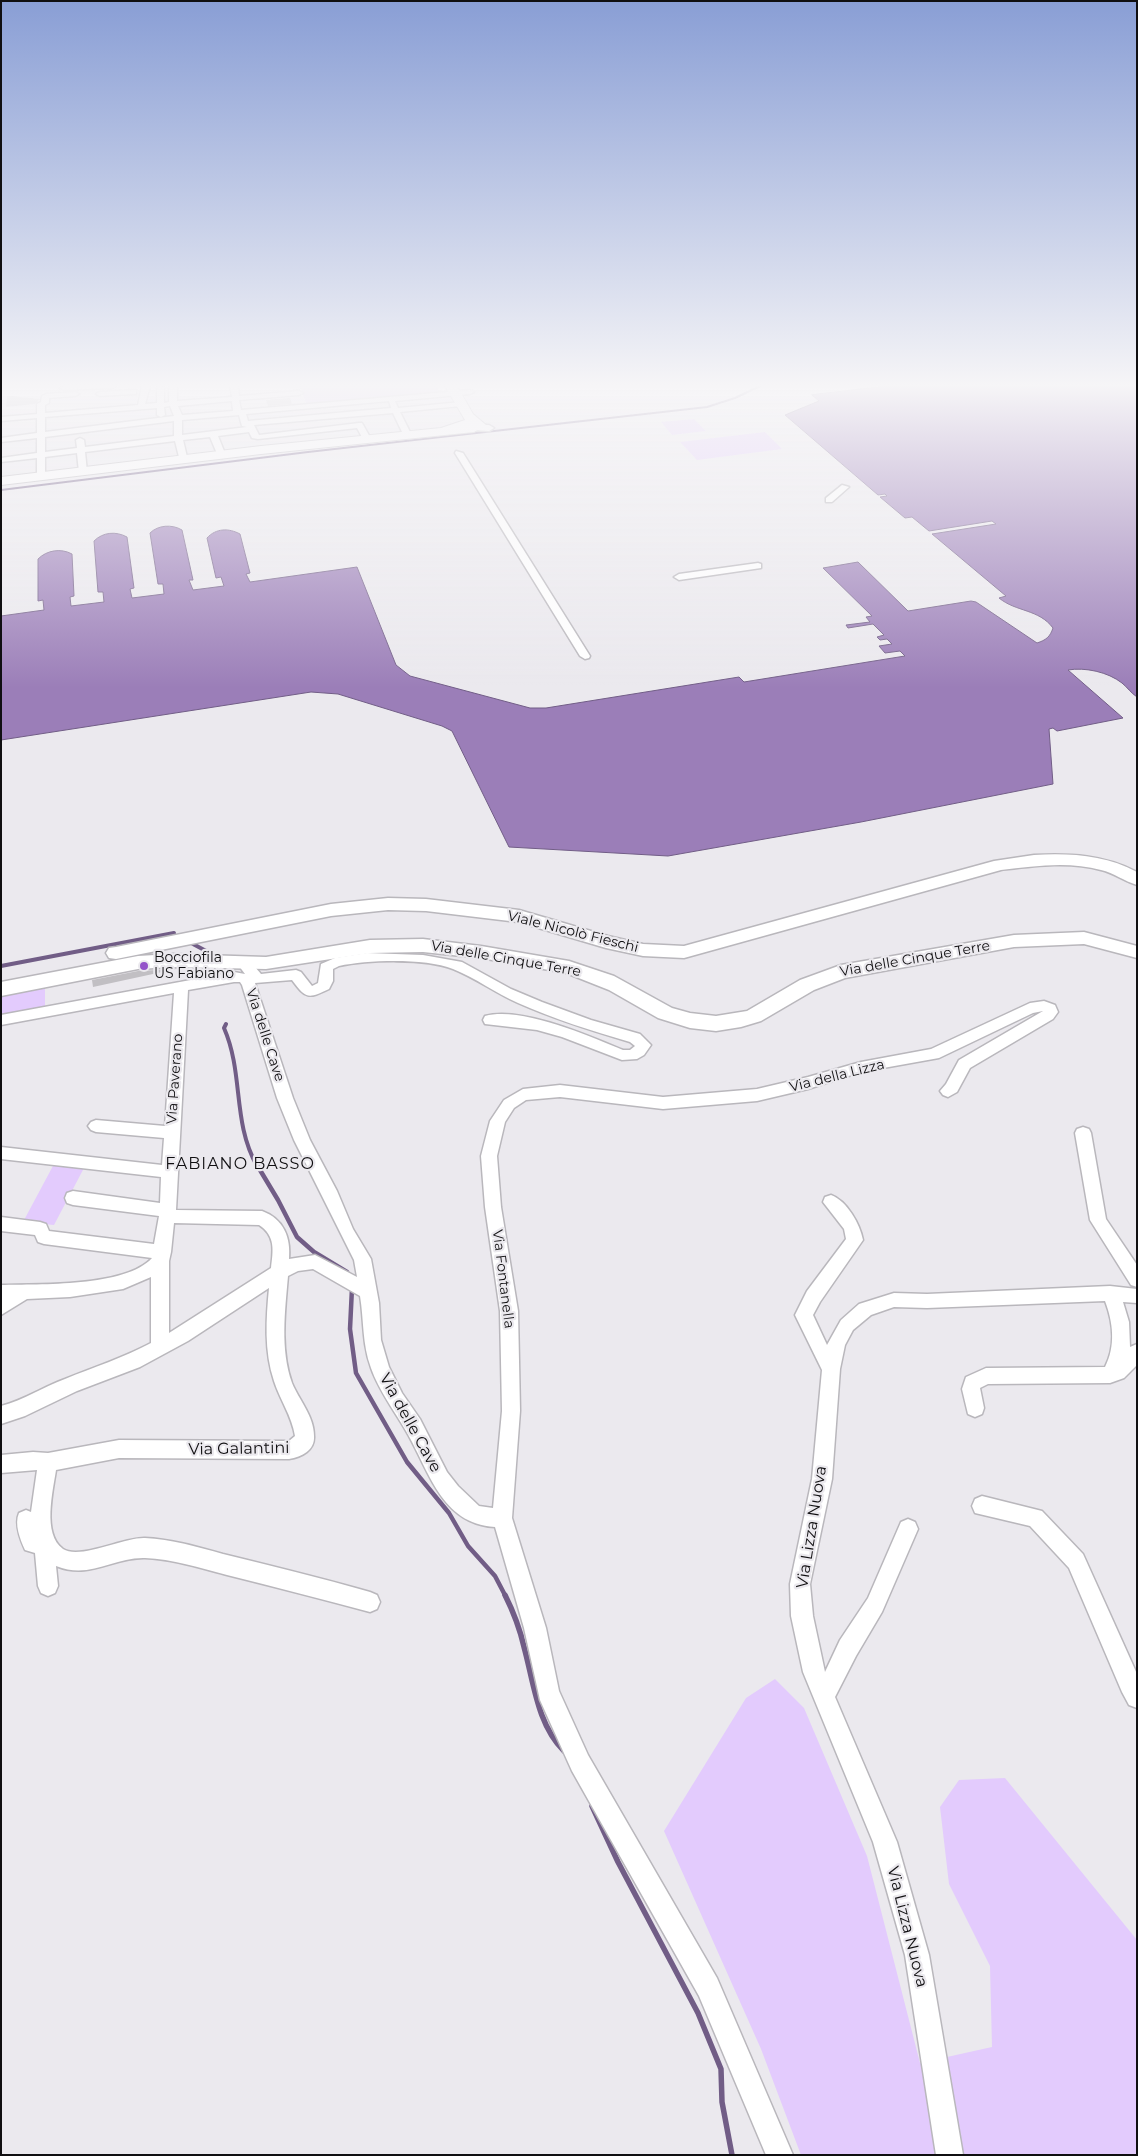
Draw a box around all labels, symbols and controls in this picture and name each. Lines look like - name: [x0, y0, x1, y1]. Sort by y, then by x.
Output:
- street label: Viale Nicolò Fieschi: [506, 908, 640, 956]
- street label: Via delle Cinque Terre: [430, 938, 582, 980]
- street label: Via delle Cinque Terre: [839, 938, 991, 980]
- place label: Bocciofila US Fabiano: [154, 950, 234, 982]
- marker: Bocciofila US Fabiano: [138, 960, 150, 972]
- street label: Via delle Cave: [242, 986, 288, 1084]
- street label: Via Paverano: [163, 1033, 187, 1125]
- street label: Via della Lizza: [788, 1056, 886, 1096]
- district label: FABIANO BASSO: [164, 1154, 316, 1174]
- street label: Via Fontanella: [489, 1229, 517, 1329]
- street label: Via delle Cave: [375, 1370, 445, 1476]
- street label: Via Galantini: [188, 1439, 290, 1459]
- street label: Via Lizza Nuova: [793, 1464, 831, 1590]
- street label: Via Lizza Nuova: [883, 1865, 931, 1989]

